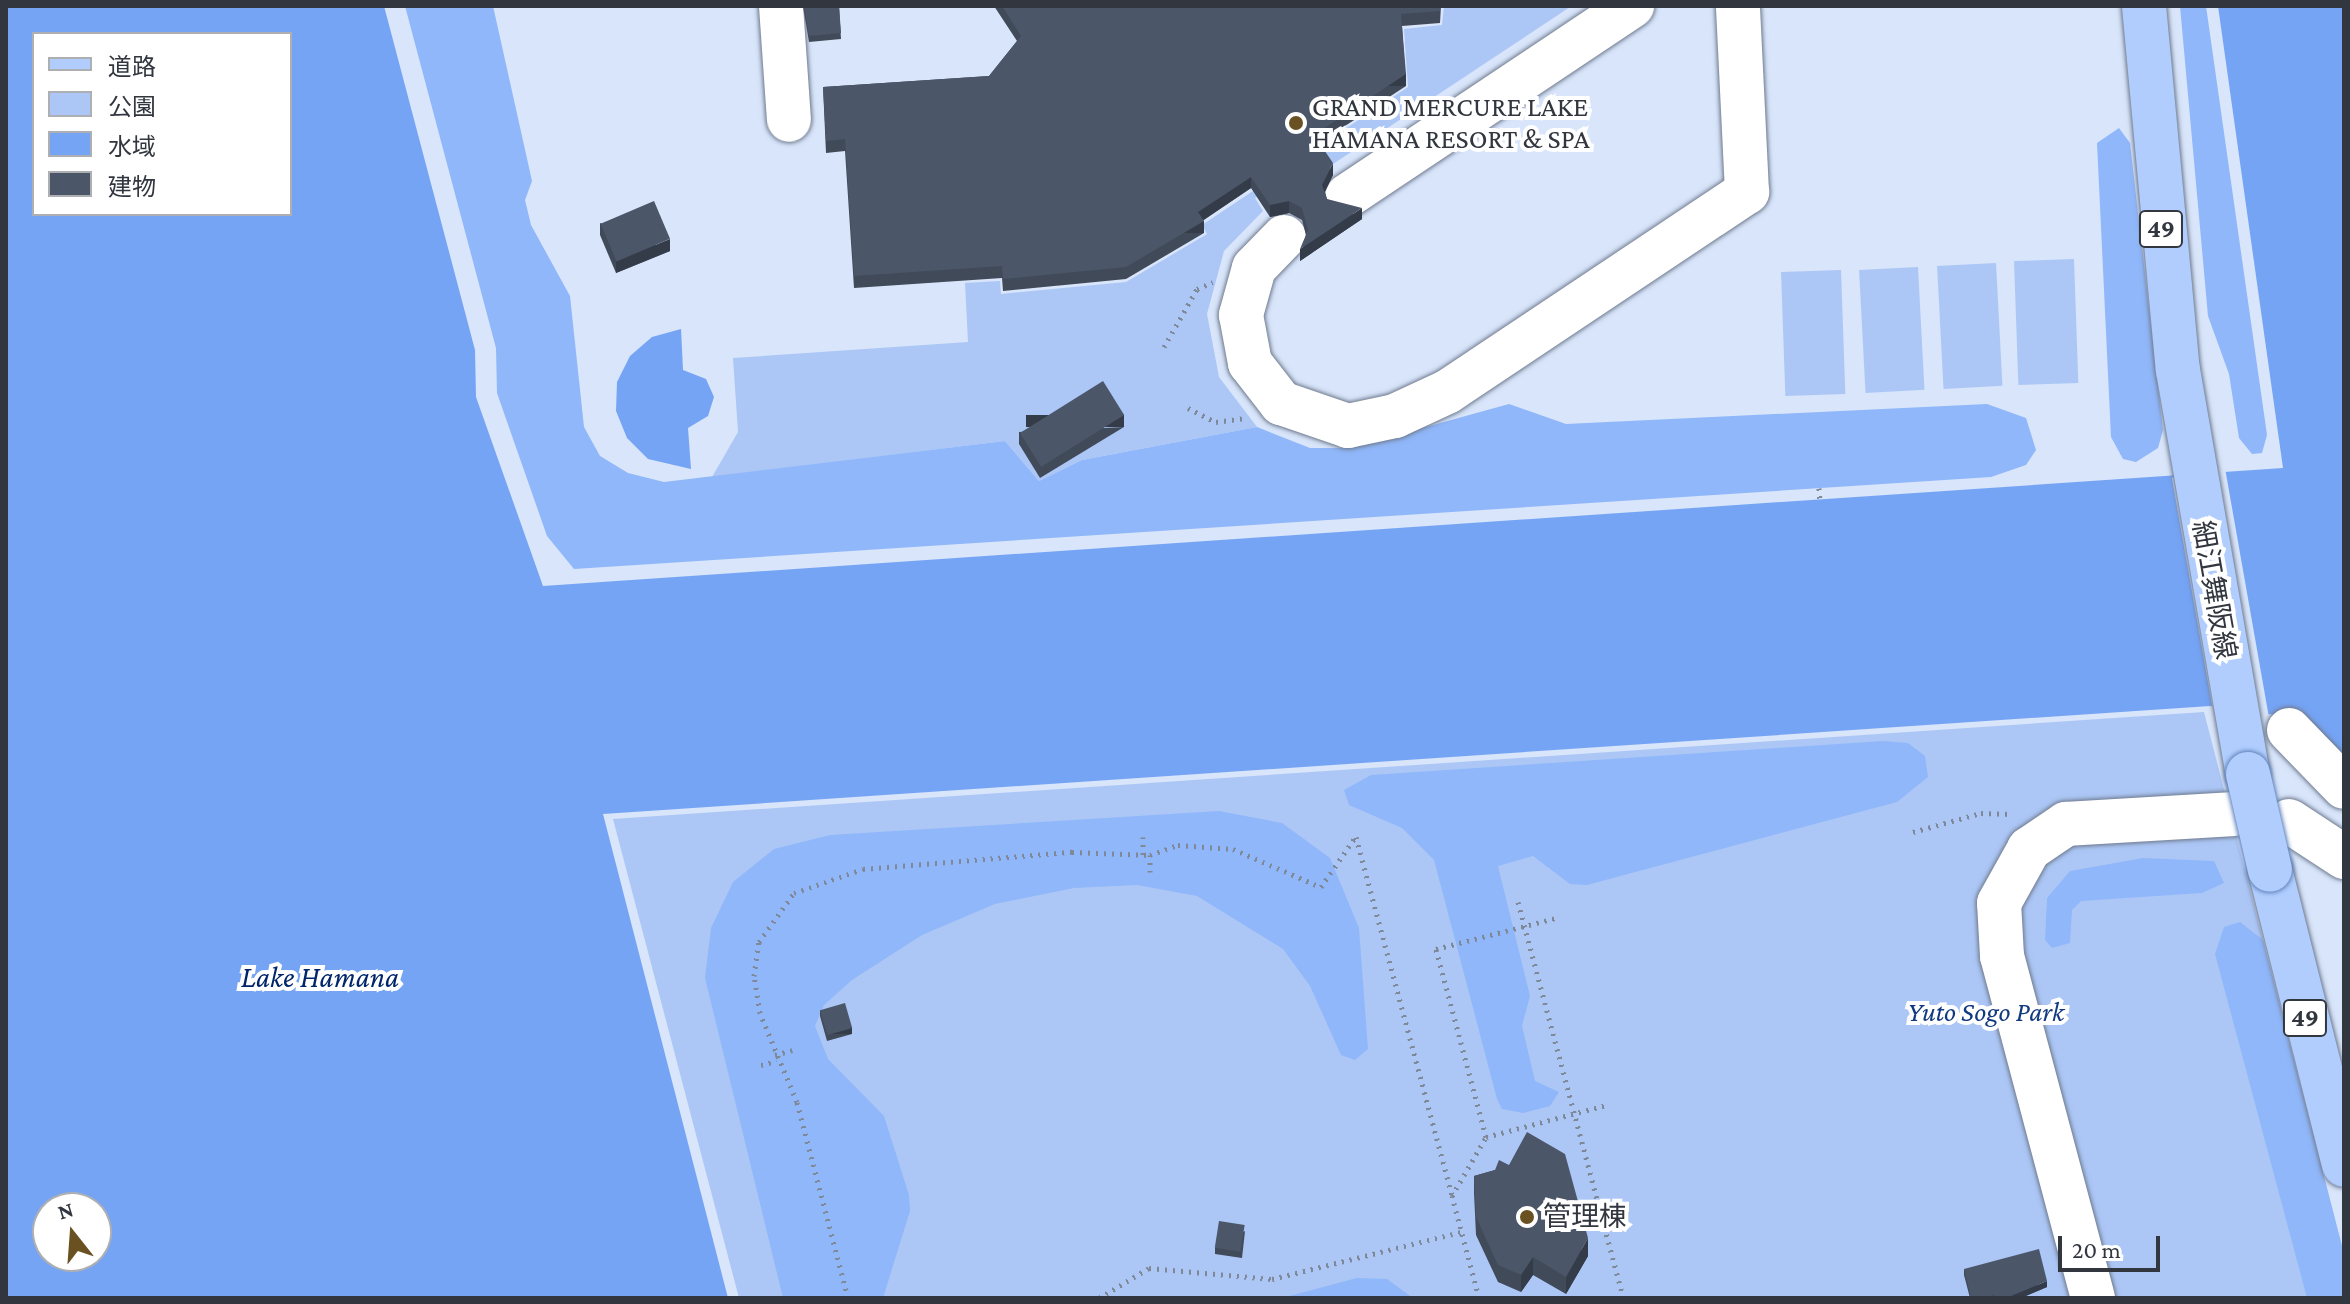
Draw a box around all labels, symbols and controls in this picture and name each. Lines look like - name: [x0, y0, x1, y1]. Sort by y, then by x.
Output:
- legend: [32, 32, 292, 216]
- text: 道路: [108, 53, 156, 80]
- place label: GRAND MERCURE LAKE HAMANA RESORT & SPA: [1312, 90, 1590, 156]
- text: 公園: [108, 93, 156, 120]
- marker: GRAND MERCURE LAKE HAMANA RESORT & SPA: [1287, 114, 1305, 132]
- text: 水域: [108, 133, 156, 160]
- text: 建物: [108, 173, 156, 200]
- road number: 49: [2137, 207, 2185, 251]
- street label: 細江舞阪線: [2185, 518, 2243, 662]
- water label: Lake Hamana: [241, 959, 399, 995]
- park label: Yuto Sogo Park: [1908, 995, 2064, 1029]
- road number: 49: [2281, 996, 2329, 1040]
- north arrow: [32, 1192, 112, 1272]
- text: N: [55, 1196, 76, 1225]
- place label: 管理棟: [1543, 1200, 1627, 1234]
- marker: 管理棟: [1518, 1208, 1536, 1226]
- scale bar: [2062, 1220, 2164, 1270]
- text: 20 m: [2072, 1236, 2121, 1263]

